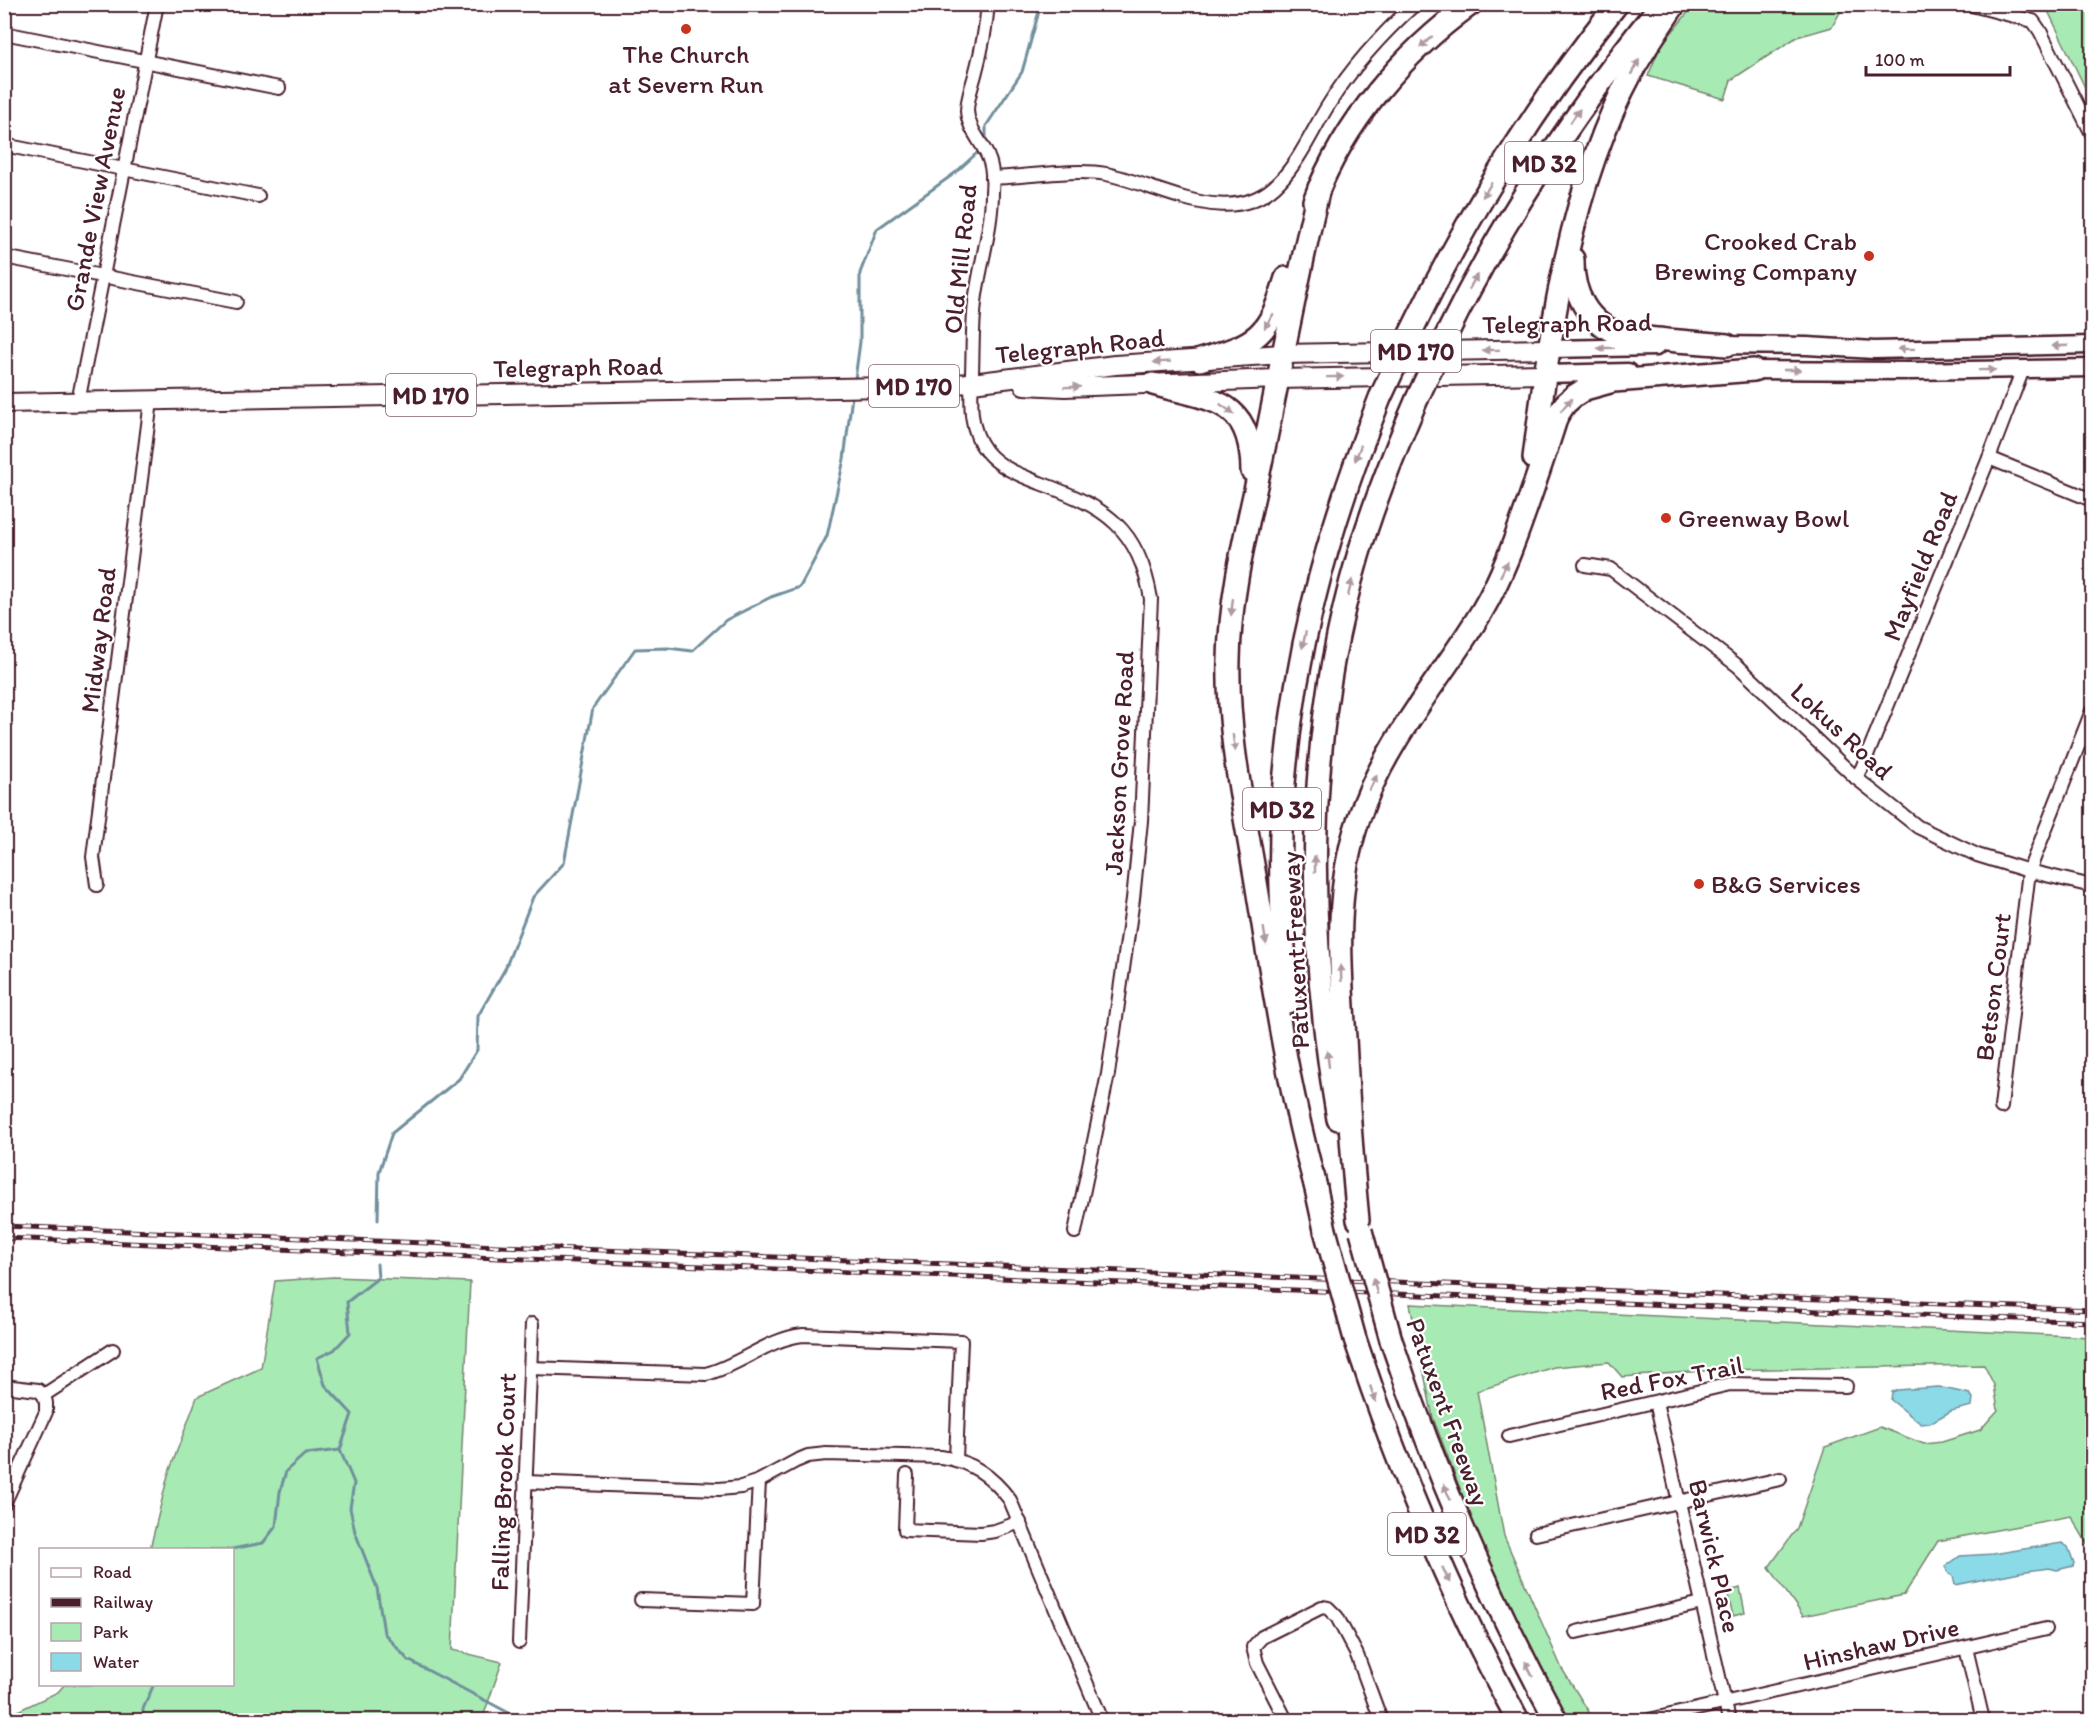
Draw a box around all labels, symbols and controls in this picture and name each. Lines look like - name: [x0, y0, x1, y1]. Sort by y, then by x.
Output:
- marker: The Church at Severn Run: [679, 22, 693, 36]
- one-way arrow: [1419, 35, 1434, 48]
- place label: The Church at Severn Run: [608, 38, 764, 100]
- scale bar: [1866, 39, 2010, 77]
- text: 100 m: [1875, 49, 1925, 71]
- one-way arrow: [1630, 58, 1640, 75]
- street label: Grande View Avenue: [57, 84, 133, 314]
- one-way arrow: [1569, 109, 1581, 125]
- road number: MD 32: [1505, 142, 1583, 184]
- street label: Old Mill Road: [936, 182, 984, 335]
- one-way arrow: [1482, 182, 1493, 198]
- place label: Crooked Crab Brewing Company: [1654, 225, 1857, 287]
- marker: Crooked Crab Brewing Company: [1862, 249, 1876, 263]
- one-way arrow: [1468, 274, 1478, 291]
- street label: Telegraph Road: [1482, 306, 1652, 340]
- one-way arrow: [1263, 313, 1274, 329]
- street label: Telegraph Road: [994, 321, 1166, 371]
- road number: MD 170: [1371, 330, 1461, 372]
- one-way arrow: [2050, 341, 2069, 350]
- one-way arrow: [1596, 343, 1615, 353]
- one-way arrow: [1481, 345, 1500, 355]
- one-way arrow: [1896, 345, 1915, 354]
- street label: Telegraph Road: [493, 350, 663, 384]
- one-way arrow: [1152, 358, 1171, 367]
- road number: MD 170: [869, 365, 959, 407]
- one-way arrow: [1783, 365, 1802, 375]
- one-way arrow: [1978, 365, 1997, 375]
- one-way arrow: [1326, 373, 1345, 382]
- road number: MD 170: [386, 374, 476, 416]
- one-way arrow: [1063, 382, 1082, 392]
- one-way arrow: [1559, 398, 1572, 413]
- one-way arrow: [1219, 403, 1235, 415]
- one-way arrow: [1353, 444, 1363, 462]
- street label: Mayfield Road: [1875, 486, 1965, 646]
- place label: Greenway Bowl: [1678, 502, 1849, 534]
- marker: Greenway Bowl: [1659, 511, 1673, 525]
- one-way arrow: [1499, 560, 1508, 577]
- street label: Midway Road: [73, 565, 123, 715]
- one-way arrow: [1345, 579, 1355, 598]
- one-way arrow: [1227, 598, 1237, 617]
- one-way arrow: [1299, 630, 1308, 649]
- street label: Jackson Grove Road: [1097, 649, 1141, 876]
- street label: Lokus Road: [1784, 675, 1900, 787]
- one-way arrow: [1229, 734, 1238, 753]
- one-way arrow: [1368, 774, 1378, 791]
- road number: MD 32: [1243, 788, 1321, 830]
- street label: Patuxent Freeway: [1274, 850, 1316, 1050]
- one-way arrow: [1310, 855, 1320, 874]
- place label: B&G Services: [1711, 868, 1861, 900]
- marker: B&G Services: [1692, 877, 1706, 891]
- street label: Betson Court: [1968, 911, 2018, 1063]
- one-way arrow: [1261, 926, 1270, 945]
- one-way arrow: [1336, 963, 1346, 982]
- one-way arrow: [1323, 1049, 1333, 1068]
- one-way arrow: [1370, 1277, 1379, 1295]
- street label: Patuxent Freeway: [1399, 1314, 1497, 1510]
- street label: Red Fox Trail: [1598, 1348, 1746, 1408]
- street label: Falling Brook Court: [483, 1372, 523, 1592]
- one-way arrow: [1369, 1385, 1379, 1403]
- street label: Barwick Place: [1682, 1476, 1748, 1636]
- one-way arrow: [1442, 1483, 1451, 1501]
- road number: MD 32: [1388, 1513, 1466, 1555]
- legend: [39, 1548, 234, 1686]
- text: Road: [93, 1561, 132, 1583]
- one-way arrow: [1441, 1567, 1450, 1584]
- text: Railway: [93, 1591, 154, 1613]
- street label: Hinshaw Drive: [1800, 1611, 1962, 1677]
- text: Park: [93, 1621, 128, 1643]
- text: Water: [93, 1651, 139, 1673]
- one-way arrow: [1524, 1660, 1533, 1677]

